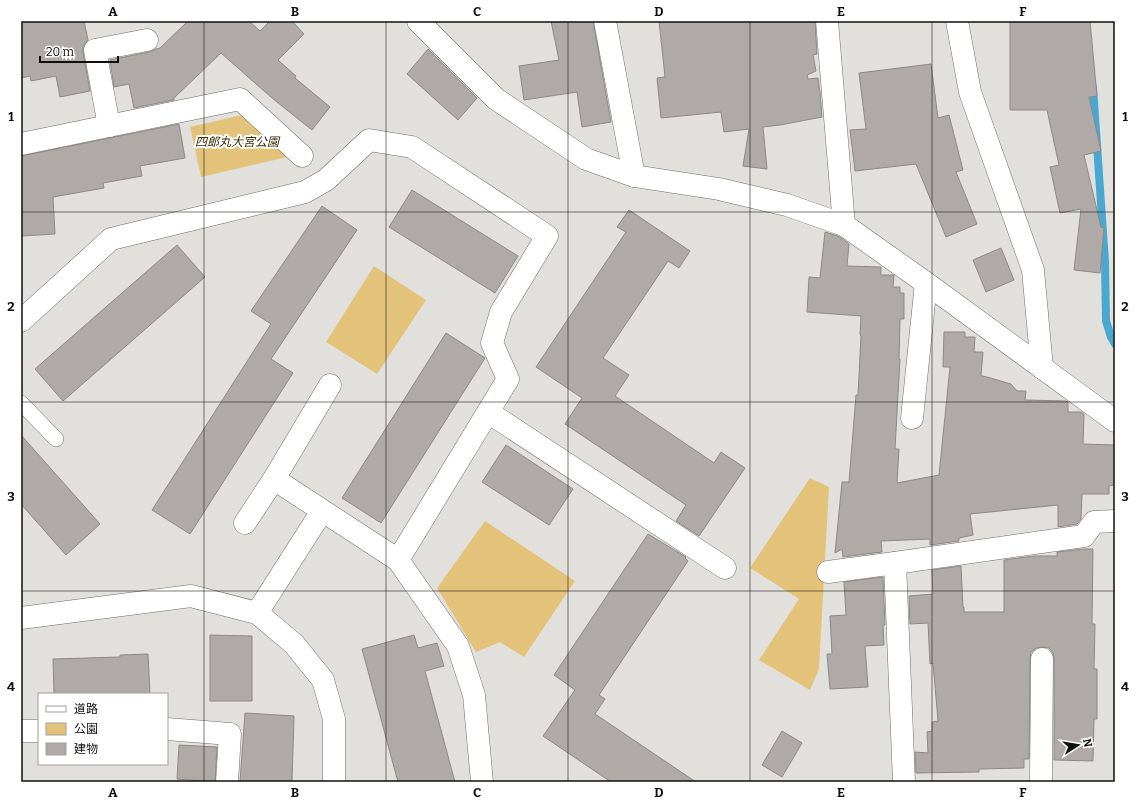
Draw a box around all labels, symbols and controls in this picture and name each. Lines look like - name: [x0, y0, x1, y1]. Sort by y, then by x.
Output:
- text: A: [108, 4, 118, 19]
- text: B: [291, 4, 299, 19]
- text: C: [473, 4, 481, 19]
- text: D: [654, 4, 664, 19]
- text: E: [837, 4, 845, 19]
- text: F: [1019, 4, 1027, 19]
- scale bar: [40, 38, 118, 64]
- text: 20 m: [46, 45, 75, 59]
- text: 1: [8, 109, 14, 124]
- text: 1: [1122, 109, 1128, 124]
- park label: 四郎丸大宮公園: [195, 135, 281, 149]
- text: 2: [7, 299, 15, 314]
- text: 2: [1121, 299, 1129, 314]
- text: 3: [7, 489, 15, 504]
- text: 3: [1121, 489, 1129, 504]
- text: 4: [7, 679, 15, 694]
- text: 4: [1121, 679, 1129, 694]
- legend: [38, 693, 168, 765]
- text: 道路: [74, 702, 98, 716]
- text: 公園: [74, 722, 98, 736]
- north arrow: [1058, 725, 1098, 765]
- text: N: [1080, 738, 1095, 749]
- text: 建物: [74, 742, 98, 756]
- text: A: [108, 785, 118, 800]
- text: B: [291, 785, 299, 800]
- text: C: [473, 785, 481, 800]
- text: D: [654, 785, 664, 800]
- text: E: [837, 785, 845, 800]
- text: F: [1019, 785, 1027, 800]

